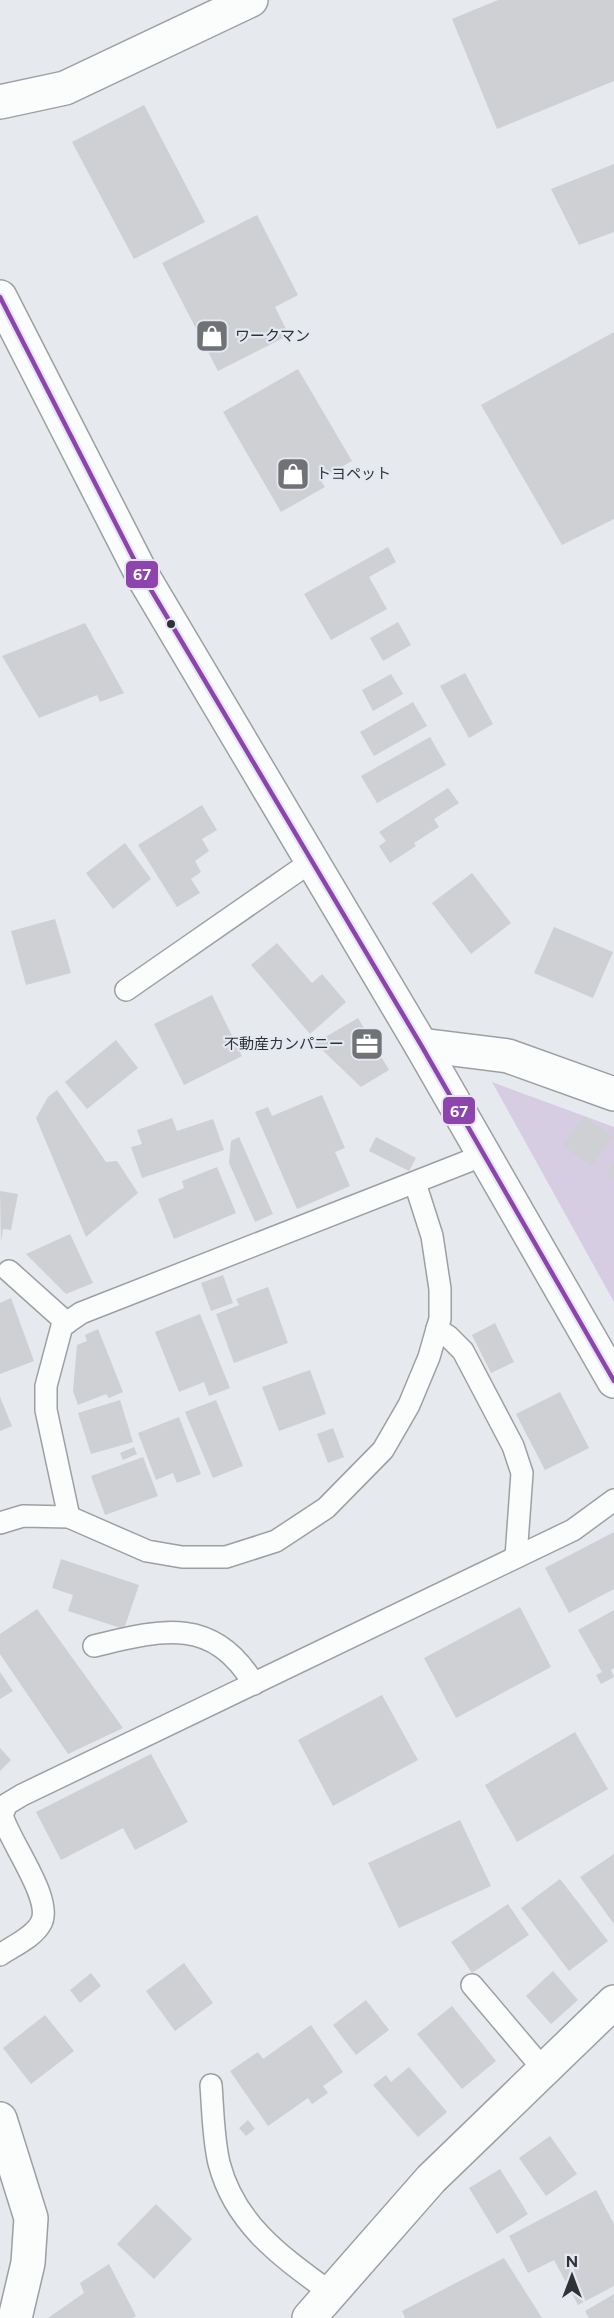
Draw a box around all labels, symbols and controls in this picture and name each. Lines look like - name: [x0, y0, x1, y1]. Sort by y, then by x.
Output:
- shop icon: ワークマン: [194, 318, 230, 354]
- place label: ワークマン: [235, 327, 310, 345]
- shop icon: トヨペット: [275, 456, 311, 492]
- place label: トヨペット: [316, 465, 391, 483]
- line badge: 67: [125, 560, 159, 589]
- text: 67: [133, 565, 151, 584]
- unlabelled marker: [165, 618, 177, 630]
- office icon: 不動産カンパニー: [349, 1026, 385, 1062]
- place label: 不動産カンパニー: [224, 1035, 344, 1053]
- line badge: 67: [442, 1096, 476, 1125]
- text: 67: [450, 1102, 468, 1121]
- north arrow: [542, 2246, 602, 2306]
- text: N: [566, 2252, 578, 2271]

